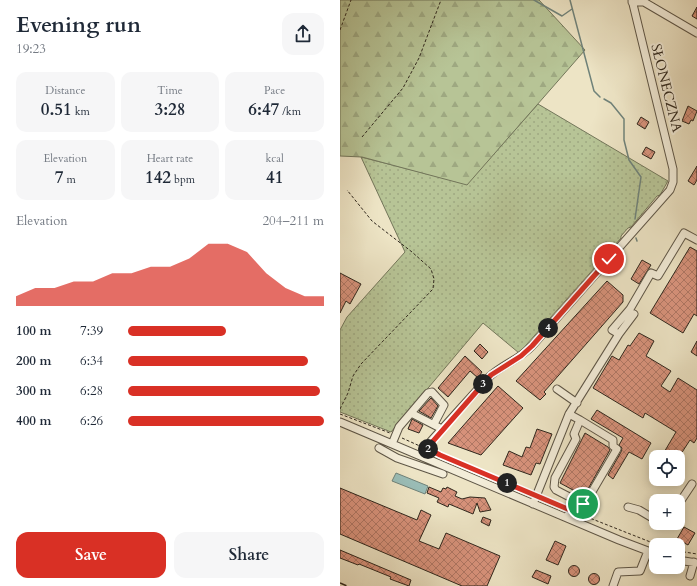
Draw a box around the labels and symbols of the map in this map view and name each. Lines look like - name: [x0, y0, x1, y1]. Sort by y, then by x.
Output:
- street label: SŁONECZNA: [646, 42, 687, 134]
- pin: [592, 242, 626, 276]
- pin: 4: [538, 318, 558, 338]
- pin: 3: [473, 374, 493, 394]
- pin: 2: [418, 439, 438, 459]
- pin: 1: [497, 473, 517, 493]
- pin: [566, 487, 600, 521]

